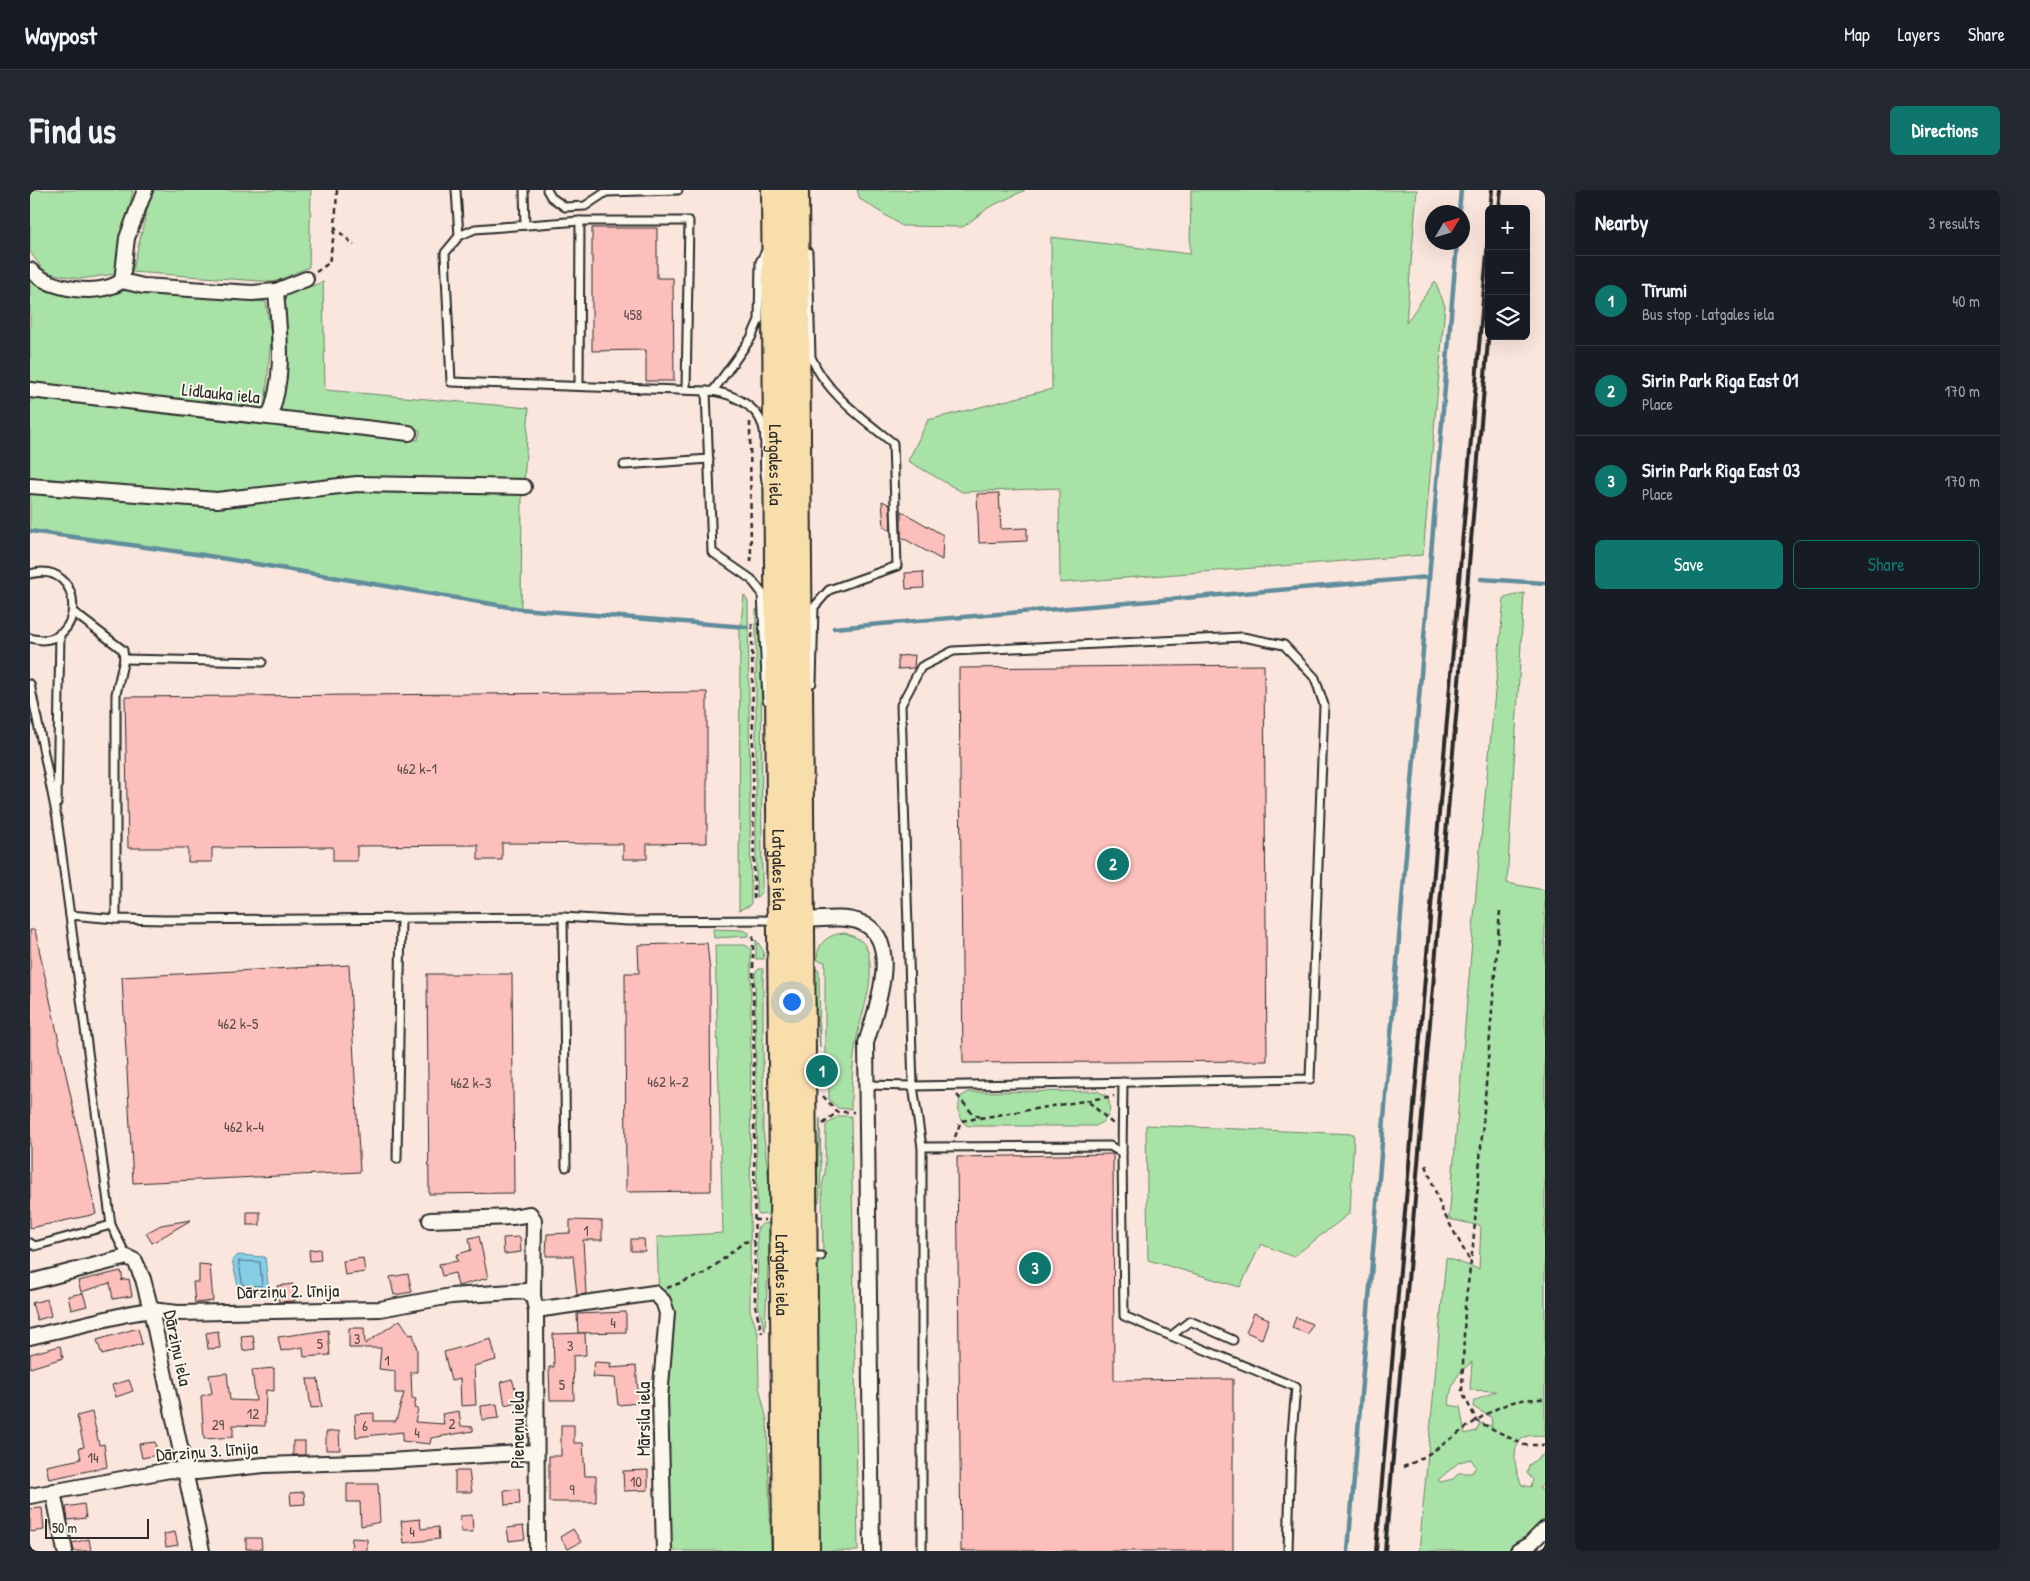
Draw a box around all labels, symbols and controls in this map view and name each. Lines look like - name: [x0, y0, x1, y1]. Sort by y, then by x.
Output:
- text: Waypost: [25, 19, 97, 51]
- text: Map: [1844, 22, 1870, 47]
- text: Layers: [1898, 22, 1940, 47]
- text: Share: [1968, 22, 2005, 47]
- button: Directions: [1890, 106, 2000, 155]
- text: Find us: [30, 107, 116, 154]
- north arrow: [1425, 205, 1470, 250]
- map controls: [1485, 205, 1530, 340]
- button: +: [1485, 205, 1530, 250]
- text: Nearby: [1595, 208, 1648, 237]
- text: 3 results: [1928, 212, 1980, 234]
- button: −: [1485, 250, 1530, 295]
- text: Tīrumi: [1642, 277, 1687, 303]
- text: 1: [1608, 290, 1614, 312]
- text: 40 m: [1952, 290, 1980, 312]
- button: layers: [1485, 295, 1530, 340]
- text: Bus stop · Latgales iela: [1642, 303, 1774, 325]
- house number: 458: [624, 304, 642, 325]
- text: Sirin Park Riga East 01: [1642, 367, 1798, 393]
- street label: Lidlauka iela: [181, 376, 261, 410]
- text: 2: [1607, 380, 1615, 402]
- text: 170 m: [1945, 380, 1980, 402]
- text: Place: [1642, 393, 1673, 415]
- street label: Latgales iela: [763, 424, 789, 506]
- text: Sirin Park Riga East 03: [1642, 457, 1800, 483]
- text: 3: [1607, 470, 1615, 492]
- text: 170 m: [1945, 470, 1980, 492]
- text: Place: [1642, 483, 1673, 505]
- button: Save: [1595, 540, 1783, 589]
- button: Share: [1793, 540, 1980, 589]
- house number: 462 k-1: [397, 758, 437, 779]
- street label: Latgales iela: [767, 829, 792, 911]
- pin: 2: [1097, 845, 1129, 883]
- your location: [779, 989, 805, 1015]
- house number: 462 k-5: [218, 1013, 259, 1034]
- pin: 1: [806, 1052, 838, 1090]
- house number: 462 k-2: [647, 1071, 689, 1092]
- house number: 462 k-3: [450, 1072, 492, 1093]
- house number: 462 k-4: [224, 1116, 264, 1137]
- house number: 1: [583, 1220, 589, 1241]
- street label: Latgales iela: [770, 1234, 796, 1316]
- pin: 3: [1019, 1249, 1051, 1287]
- street label: Dārziņu 2. līnija: [237, 1278, 339, 1304]
- street label: Dārziņu iela: [158, 1308, 198, 1388]
- house number: 4: [610, 1312, 616, 1333]
- house number: 3: [354, 1328, 361, 1349]
- house number: 5: [317, 1333, 324, 1354]
- house number: 3: [567, 1335, 574, 1356]
- house number: 1: [384, 1350, 390, 1371]
- house number: 5: [559, 1374, 566, 1395]
- street label: Mārsila iela: [631, 1382, 656, 1456]
- street label: Pieneņu iela: [505, 1391, 530, 1469]
- house number: 12: [247, 1403, 259, 1424]
- house number: 2: [448, 1413, 456, 1434]
- house number: 29: [212, 1414, 225, 1435]
- house number: 6: [362, 1415, 368, 1436]
- house number: 4: [414, 1422, 420, 1443]
- street label: Dārziņu 3. līnija: [155, 1435, 259, 1467]
- house number: 14: [87, 1447, 99, 1468]
- house number: 10: [630, 1471, 642, 1492]
- house number: 9: [569, 1479, 575, 1500]
- scale bar: [45, 1516, 149, 1539]
- text: 50 m: [52, 1518, 77, 1537]
- house number: 4: [409, 1521, 415, 1542]

